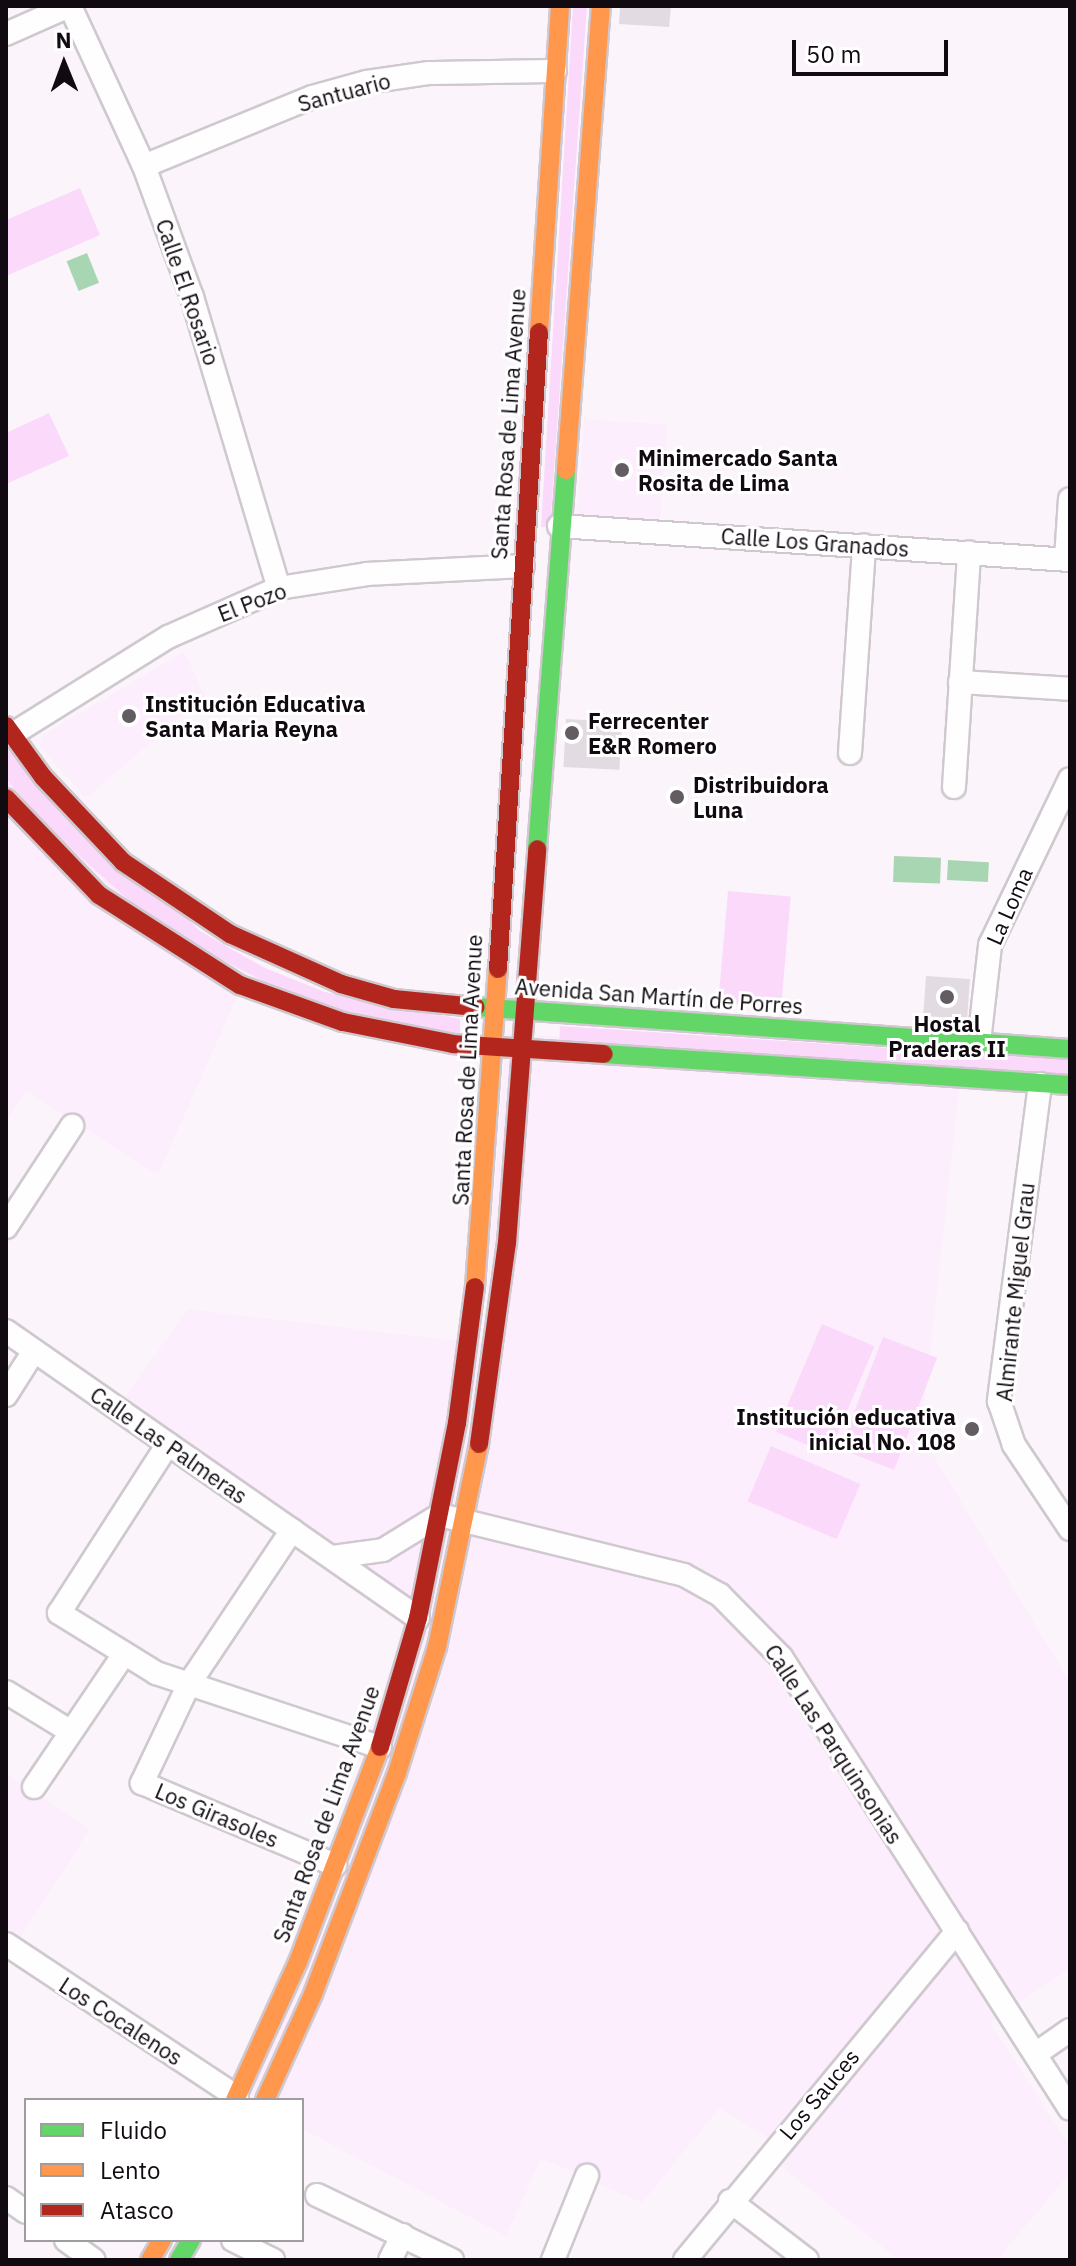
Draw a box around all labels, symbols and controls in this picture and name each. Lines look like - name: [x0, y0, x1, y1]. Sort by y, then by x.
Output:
- north arrow: [24, 24, 104, 104]
- scale bar: [796, 24, 952, 74]
- text: N: [55, 25, 72, 54]
- text: 50 m: [806, 38, 861, 70]
- street label: Santuario: [295, 67, 393, 117]
- street label: Calle El Rosario: [151, 215, 225, 369]
- street label: Santa Rosa de Lima Avenue: [485, 288, 531, 560]
- place label: Minimercado Santa Rosita de Lima: [638, 444, 838, 496]
- marker: Minimercado Santa Rosita de Lima: [613, 461, 631, 479]
- street label: Calle Los Granados: [720, 522, 910, 562]
- street label: El Pozo: [214, 577, 290, 627]
- place label: Institución Educativa Santa Maria Reyna: [145, 690, 365, 742]
- marker: Institución Educativa Santa Maria Reyna: [120, 707, 138, 725]
- place label: Ferrecenter E&R Romero: [588, 707, 717, 758]
- marker: Ferrecenter E&R Romero: [563, 724, 581, 742]
- place label: Distribuidora Luna: [693, 771, 829, 822]
- marker: Distribuidora Luna: [668, 788, 686, 806]
- street label: La Loma: [980, 863, 1038, 949]
- street label: Santa Rosa de Lima Avenue: [447, 934, 487, 1206]
- street label: Avenida San Martín de Porres: [514, 973, 804, 1019]
- marker: Hostal Praderas II: [938, 988, 956, 1006]
- place label: Hostal Praderas II: [888, 1010, 1006, 1062]
- street label: Almirante Miguel Grau: [990, 1181, 1040, 1403]
- street label: Calle Las Palmeras: [85, 1381, 253, 1509]
- place label: Institución educativa inicial No. 108: [736, 1403, 956, 1454]
- marker: Institución educativa inicial No. 108: [963, 1420, 981, 1438]
- street label: Calle Las Parquinsonias: [760, 1639, 908, 1849]
- street label: Santa Rosa de Lima Avenue: [267, 1682, 385, 1946]
- street label: Los Girasoles: [151, 1777, 283, 1853]
- street label: Los Cocalenos: [55, 1971, 187, 2071]
- street label: Los Sauces: [774, 2043, 864, 2145]
- legend: [24, 2098, 304, 2242]
- text: Fluido: [100, 2114, 167, 2146]
- text: Lento: [100, 2154, 160, 2186]
- text: Atasco: [100, 2194, 174, 2226]

